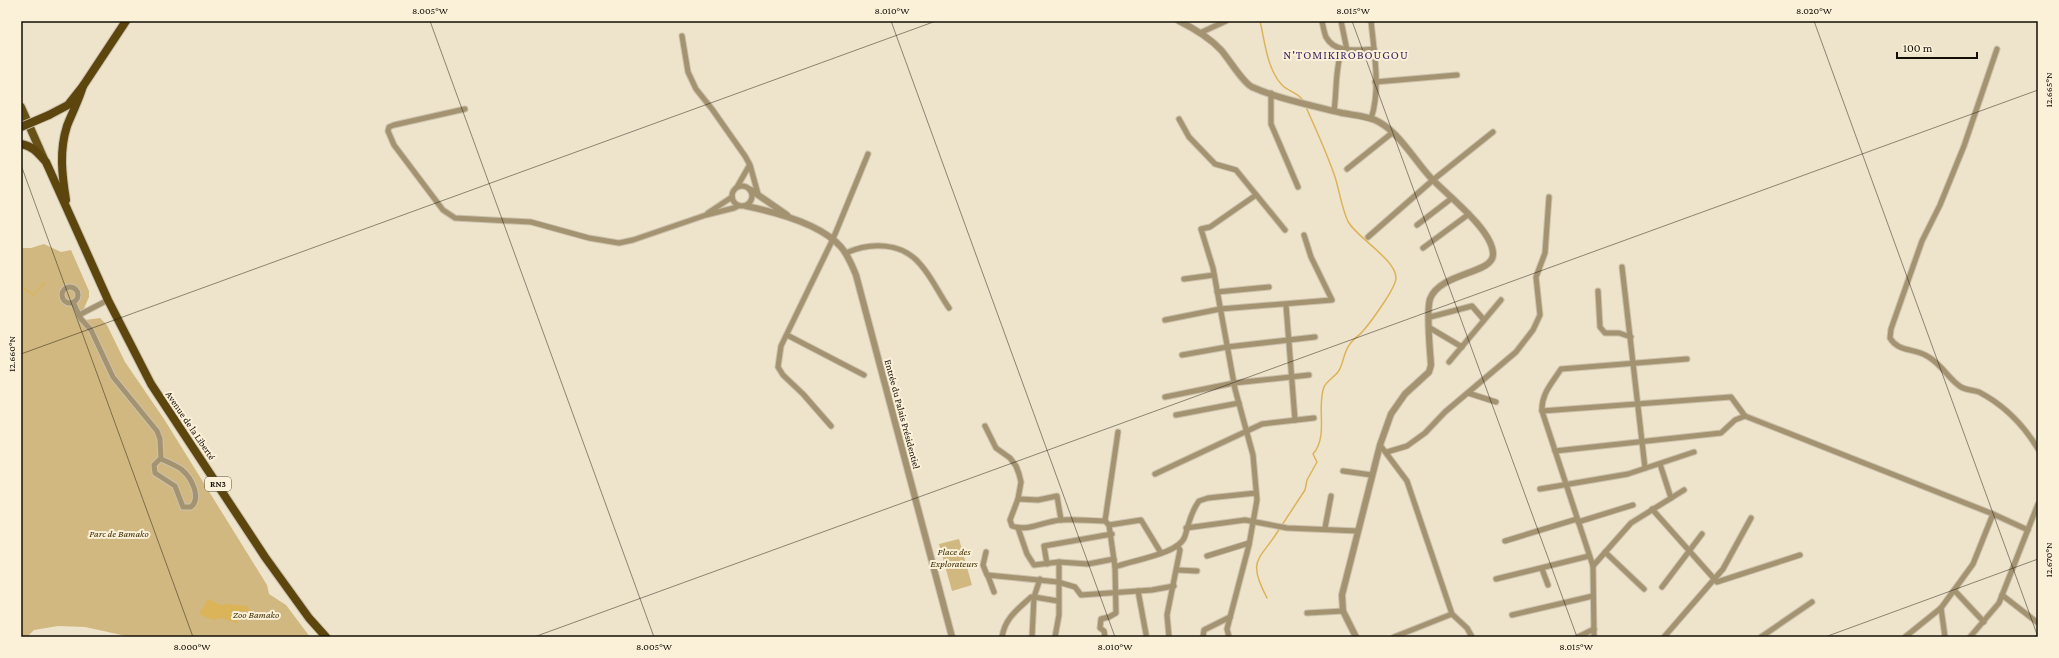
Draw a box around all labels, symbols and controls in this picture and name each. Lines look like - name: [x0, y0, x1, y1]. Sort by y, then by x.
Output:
- text: 8.005°W: [412, 5, 449, 16]
- text: 8.010°W: [875, 5, 910, 16]
- text: 8.015°W: [1336, 5, 1371, 16]
- text: 8.020°W: [1796, 5, 1833, 16]
- scale bar: [1897, 34, 1977, 60]
- text: 100 m: [1903, 41, 1933, 55]
- district label: N'TOMIKIROBOUGOU: [1283, 48, 1409, 62]
- text: 12.665°N: [2043, 72, 2054, 108]
- text: 12.660°N: [6, 335, 17, 372]
- street label: Entrée du Palais Présidentiel: [883, 358, 923, 470]
- street label: Avenue de la Liberté: [164, 389, 218, 462]
- road number: RN3: [205, 477, 231, 491]
- park label: Parc de Bamako: [89, 528, 149, 539]
- text: 12.670°N: [2043, 542, 2054, 578]
- park label: Place des Explorateurs: [930, 546, 979, 569]
- park label: Zoo Bamako: [233, 609, 279, 620]
- text: 8.000°W: [173, 641, 211, 652]
- text: 8.005°W: [636, 641, 673, 652]
- text: 8.010°W: [1098, 641, 1133, 652]
- text: 8.015°W: [1559, 641, 1594, 652]

